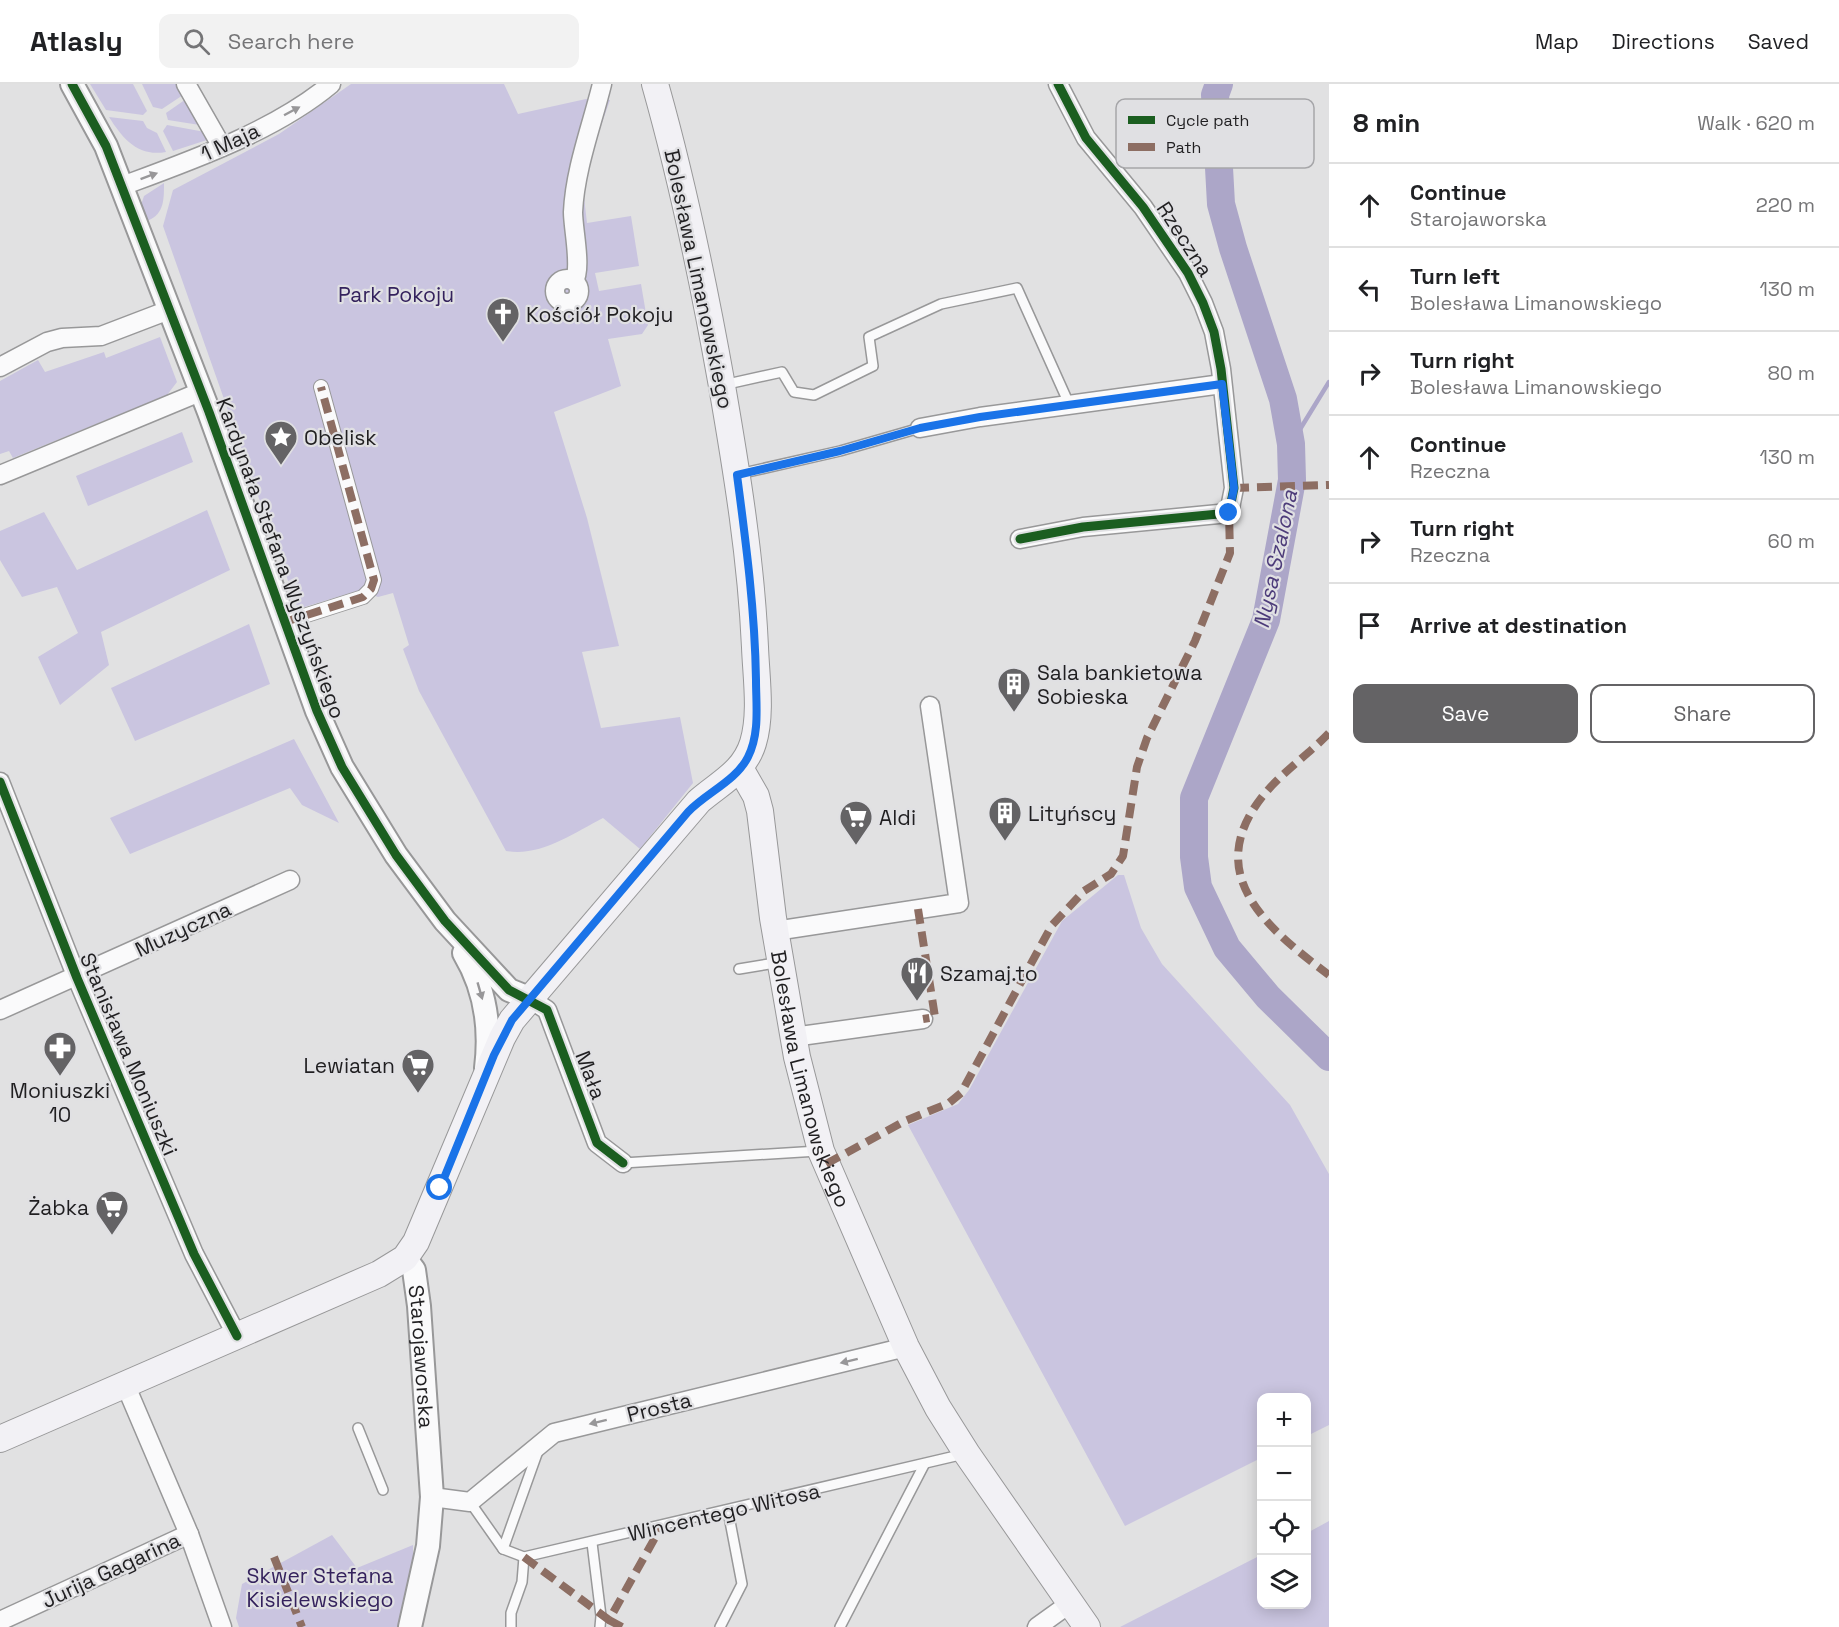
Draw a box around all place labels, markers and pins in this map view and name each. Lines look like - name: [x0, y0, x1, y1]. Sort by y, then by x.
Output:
- church icon: Kościół Pokoju: [485, 296, 521, 343]
- place label: Kościół Pokoju: [526, 301, 673, 328]
- place icon: Obelisk: [263, 419, 299, 466]
- place label: Obelisk: [304, 424, 377, 451]
- place label: Sala bankietowa Sobieska: [1037, 659, 1202, 710]
- building icon: Sala bankietowa Sobieska: [996, 666, 1032, 713]
- building icon: Lityńscy: [987, 795, 1023, 842]
- supermarket icon: Aldi: [838, 799, 874, 846]
- place label: Lityńscy: [1028, 800, 1116, 827]
- place label: Aldi: [879, 804, 916, 831]
- restaurant icon: Szamaj.to: [899, 955, 935, 1002]
- place label: Szamaj.to: [940, 960, 1038, 987]
- pharmacy icon: Moniuszki 10: [42, 1030, 78, 1077]
- supermarket icon: Lewiatan: [400, 1047, 436, 1094]
- place label: Lewiatan: [303, 1052, 395, 1079]
- place label: Moniuszki 10: [10, 1077, 110, 1128]
- supermarket icon: Żabka: [94, 1189, 130, 1236]
- place label: Żabka: [28, 1194, 89, 1221]

